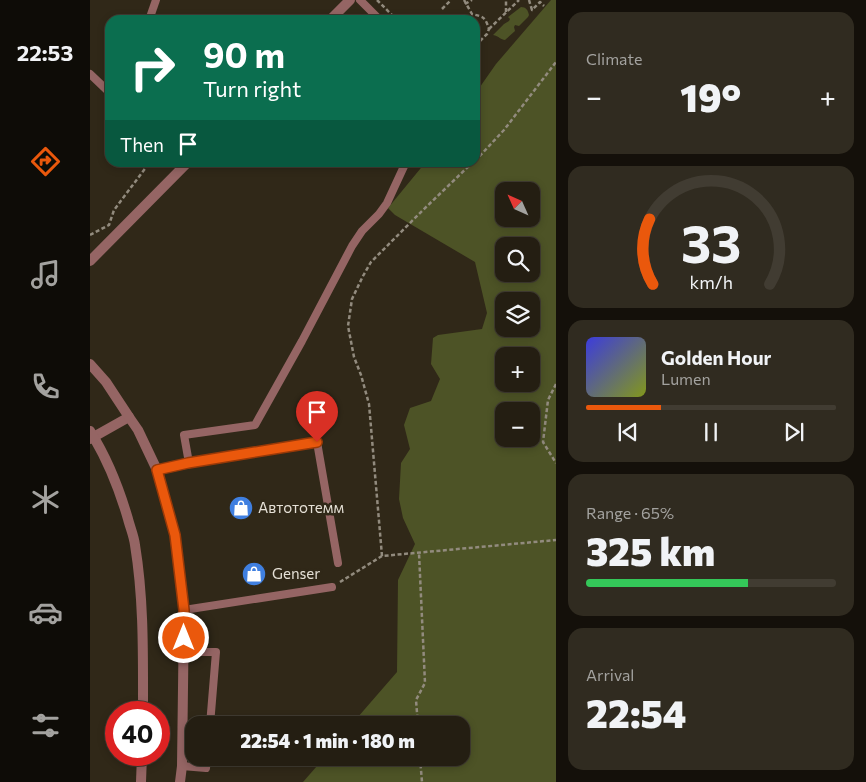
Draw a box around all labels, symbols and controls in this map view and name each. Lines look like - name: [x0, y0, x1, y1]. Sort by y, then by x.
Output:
- text: 90 m: [203, 32, 285, 75]
- icon: right: [120, 35, 185, 100]
- text: 22:53: [17, 39, 73, 66]
- text: Climate: [586, 49, 642, 68]
- text: 19°: [680, 73, 741, 120]
- text: Turn right: [203, 75, 301, 102]
- text: −: [586, 79, 602, 113]
- text: +: [820, 79, 836, 113]
- icon: arrive: [174, 130, 202, 158]
- text: Then: [120, 133, 164, 156]
- icon: directions: [28, 144, 63, 179]
- north arrow: [495, 182, 540, 228]
- map controls: [495, 182, 540, 447]
- text: 33: [681, 210, 741, 274]
- button: search: [495, 237, 540, 282]
- icon: music: [28, 257, 63, 292]
- text: km/h: [689, 271, 733, 293]
- button: layers: [495, 292, 540, 337]
- text: Golden Hour: [661, 346, 771, 369]
- button: +: [495, 347, 540, 392]
- icon: phone: [28, 369, 63, 404]
- text: Lumen: [661, 369, 711, 388]
- pin: [296, 391, 338, 442]
- icon: arrive: [303, 398, 331, 426]
- button: −: [495, 402, 540, 447]
- icon: previous: [614, 418, 642, 446]
- icon: pause: [697, 418, 725, 446]
- icon: next: [780, 418, 808, 446]
- icon: climate: [28, 482, 63, 517]
- shop icon: Автототемм: [228, 495, 254, 521]
- place label: Автототемм: [258, 498, 344, 516]
- text: Range · 65%: [586, 503, 674, 522]
- text: 325 km: [586, 527, 715, 574]
- shop icon: Genser: [241, 561, 267, 587]
- place label: Genser: [272, 564, 320, 582]
- icon: car: [28, 595, 63, 630]
- position arrow: [157, 611, 209, 663]
- text: Arrival: [586, 665, 634, 684]
- text: 22:54: [586, 689, 687, 736]
- speed limit sign: 40: [105, 701, 170, 766]
- icon: filters: [28, 708, 63, 743]
- text: 22:54 · 1 min · 180 m: [240, 729, 415, 752]

